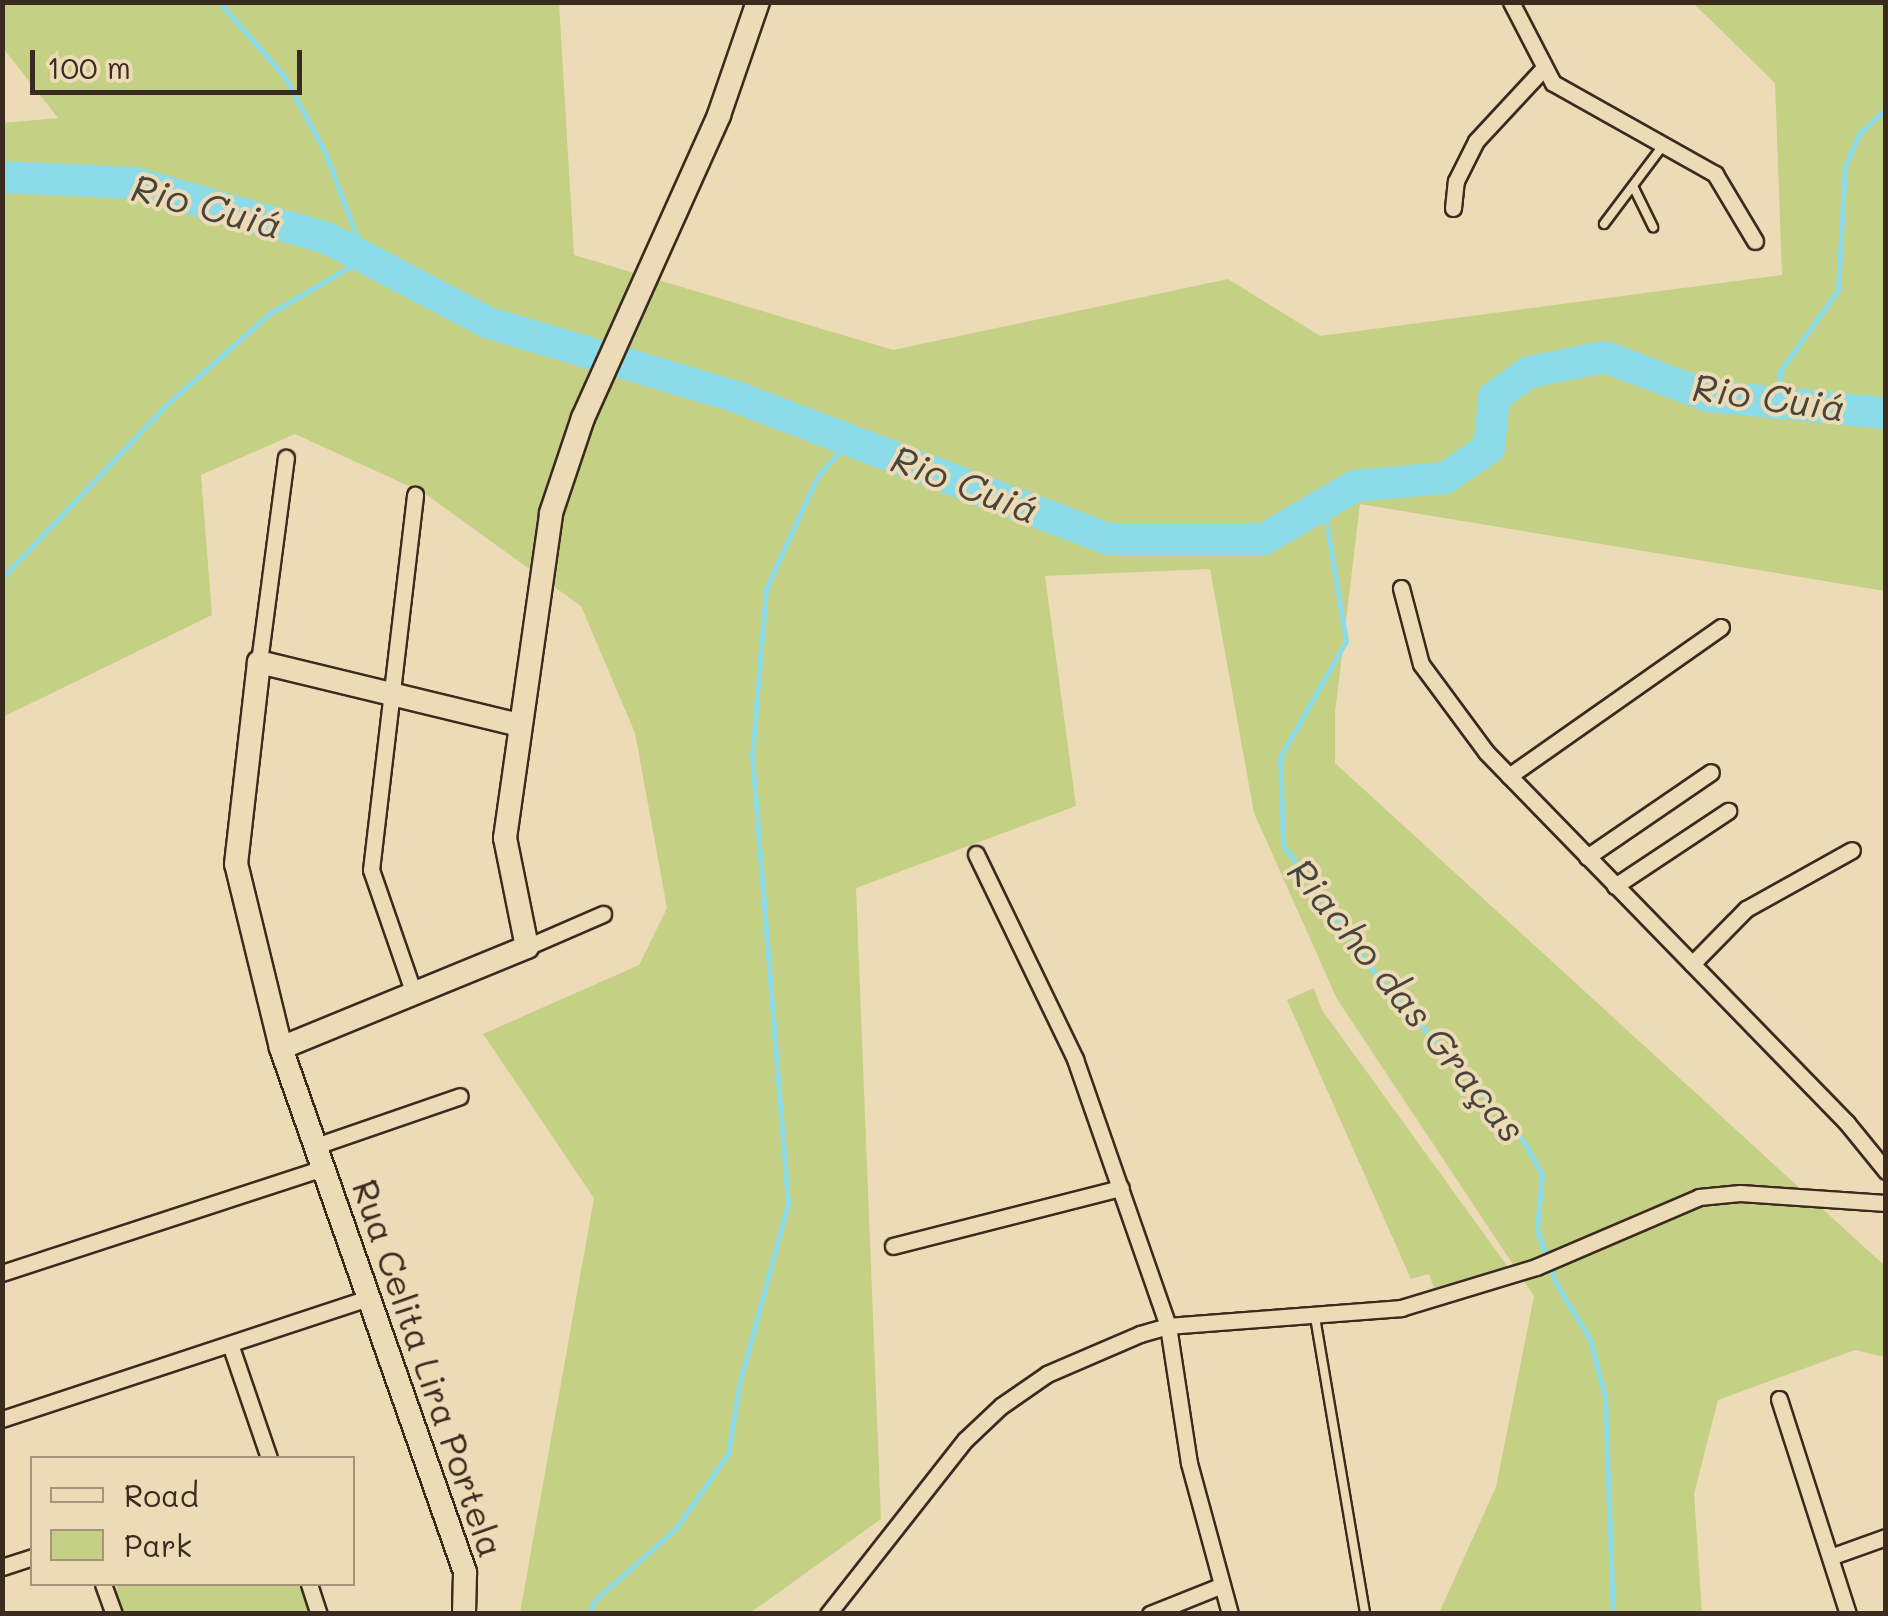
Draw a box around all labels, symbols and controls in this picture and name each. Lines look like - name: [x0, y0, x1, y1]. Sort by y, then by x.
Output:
- scale bar: [35, 30, 308, 92]
- text: 100 m: [47, 47, 131, 87]
- water label: Rio Cuiá: [127, 164, 287, 248]
- water label: Rio Cuiá: [1690, 364, 1848, 430]
- water label: Rio Cuiá: [885, 435, 1045, 533]
- water label: Riacho das Graças: [1279, 849, 1535, 1151]
- street label: Rua Celita Lira Portela: [345, 1174, 513, 1562]
- legend: [30, 1456, 355, 1586]
- text: Road: [124, 1475, 199, 1515]
- text: Park: [124, 1525, 192, 1565]

